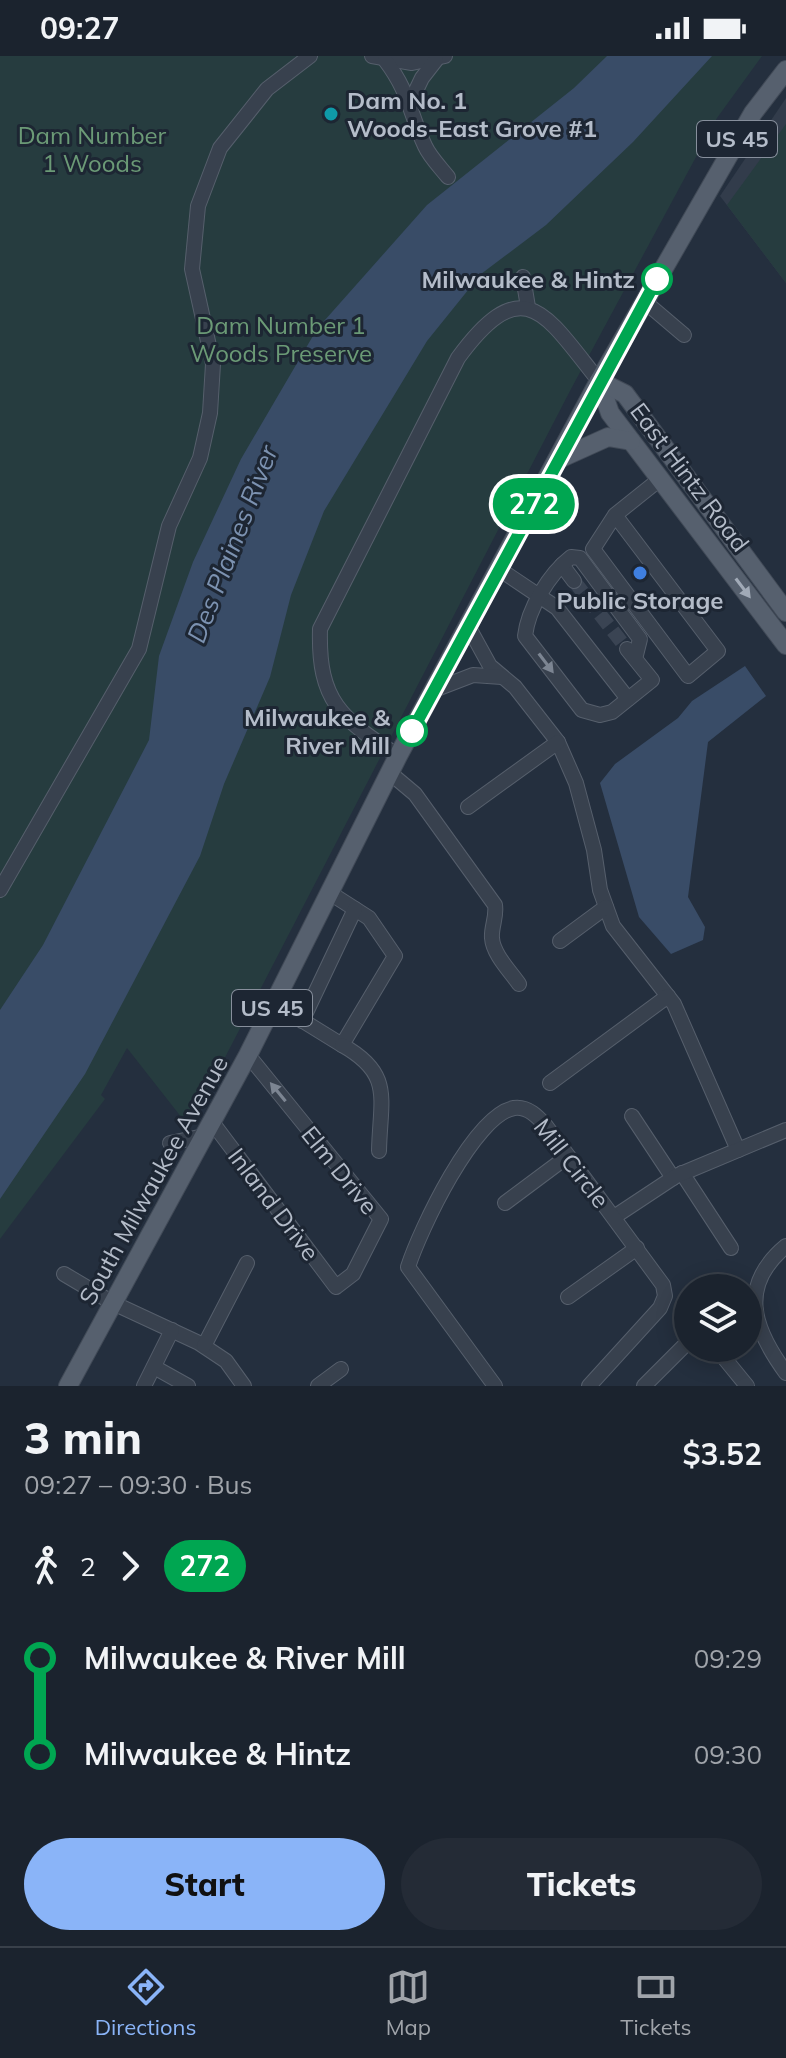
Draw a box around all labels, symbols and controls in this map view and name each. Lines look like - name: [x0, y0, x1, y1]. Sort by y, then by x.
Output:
- text: 09:27: [40, 9, 119, 47]
- place label: Dam No. 1 Woods-East Grove #1: [347, 85, 597, 143]
- marker: Dam No. 1 Woods-East Grove #1: [322, 105, 340, 123]
- park label: Dam Number 1 Woods: [18, 120, 167, 178]
- road number: US 45: [697, 121, 777, 157]
- place label: Milwaukee & Hintz: [421, 264, 635, 294]
- marker: Milwaukee & Hintz: [642, 264, 672, 294]
- park label: Dam Number 1 Woods Preserve: [190, 310, 372, 368]
- street label: East Hintz Road: [624, 397, 756, 557]
- water label: Des Plaines River: [179, 439, 285, 647]
- line badge: 272: [488, 478, 580, 530]
- text: 272: [509, 486, 559, 521]
- marker: Public Storage: [631, 564, 649, 582]
- one-way arrow: [735, 577, 751, 599]
- place label: Public Storage: [557, 585, 724, 615]
- one-way arrow: [538, 653, 554, 673]
- place label: Milwaukee & River Mill: [244, 702, 390, 760]
- marker: Milwaukee & River Mill: [397, 716, 427, 746]
- road number: US 45: [232, 990, 312, 1026]
- street label: South Milwaukee Avenue: [72, 1050, 234, 1310]
- one-way arrow: [270, 1082, 287, 1102]
- street label: Mill Circle: [528, 1112, 616, 1214]
- street label: Elm Drive: [295, 1120, 385, 1220]
- street label: Inland Drive: [222, 1142, 326, 1266]
- map controls: [674, 1274, 762, 1362]
- button: layers: [674, 1274, 762, 1362]
- text: 3 min: [24, 1410, 142, 1465]
- text: $3.52: [683, 1435, 762, 1473]
- text: 09:27 – 09:30 · Bus: [24, 1468, 253, 1501]
- icon: walk: [24, 1544, 68, 1588]
- icon: forward: [108, 1544, 152, 1588]
- text: 272: [180, 1548, 230, 1583]
- text: 2: [80, 1550, 96, 1583]
- text: Milwaukee & River Mill: [84, 1639, 406, 1677]
- text: 09:29: [694, 1642, 762, 1675]
- text: Milwaukee & Hintz: [84, 1735, 351, 1773]
- text: 09:30: [694, 1738, 762, 1771]
- button: Start: [24, 1838, 385, 1930]
- button: Tickets: [401, 1838, 762, 1930]
- tab: Directions: [95, 1965, 196, 2041]
- tab: Map: [386, 1965, 431, 2041]
- tab: Tickets: [620, 1965, 691, 2041]

